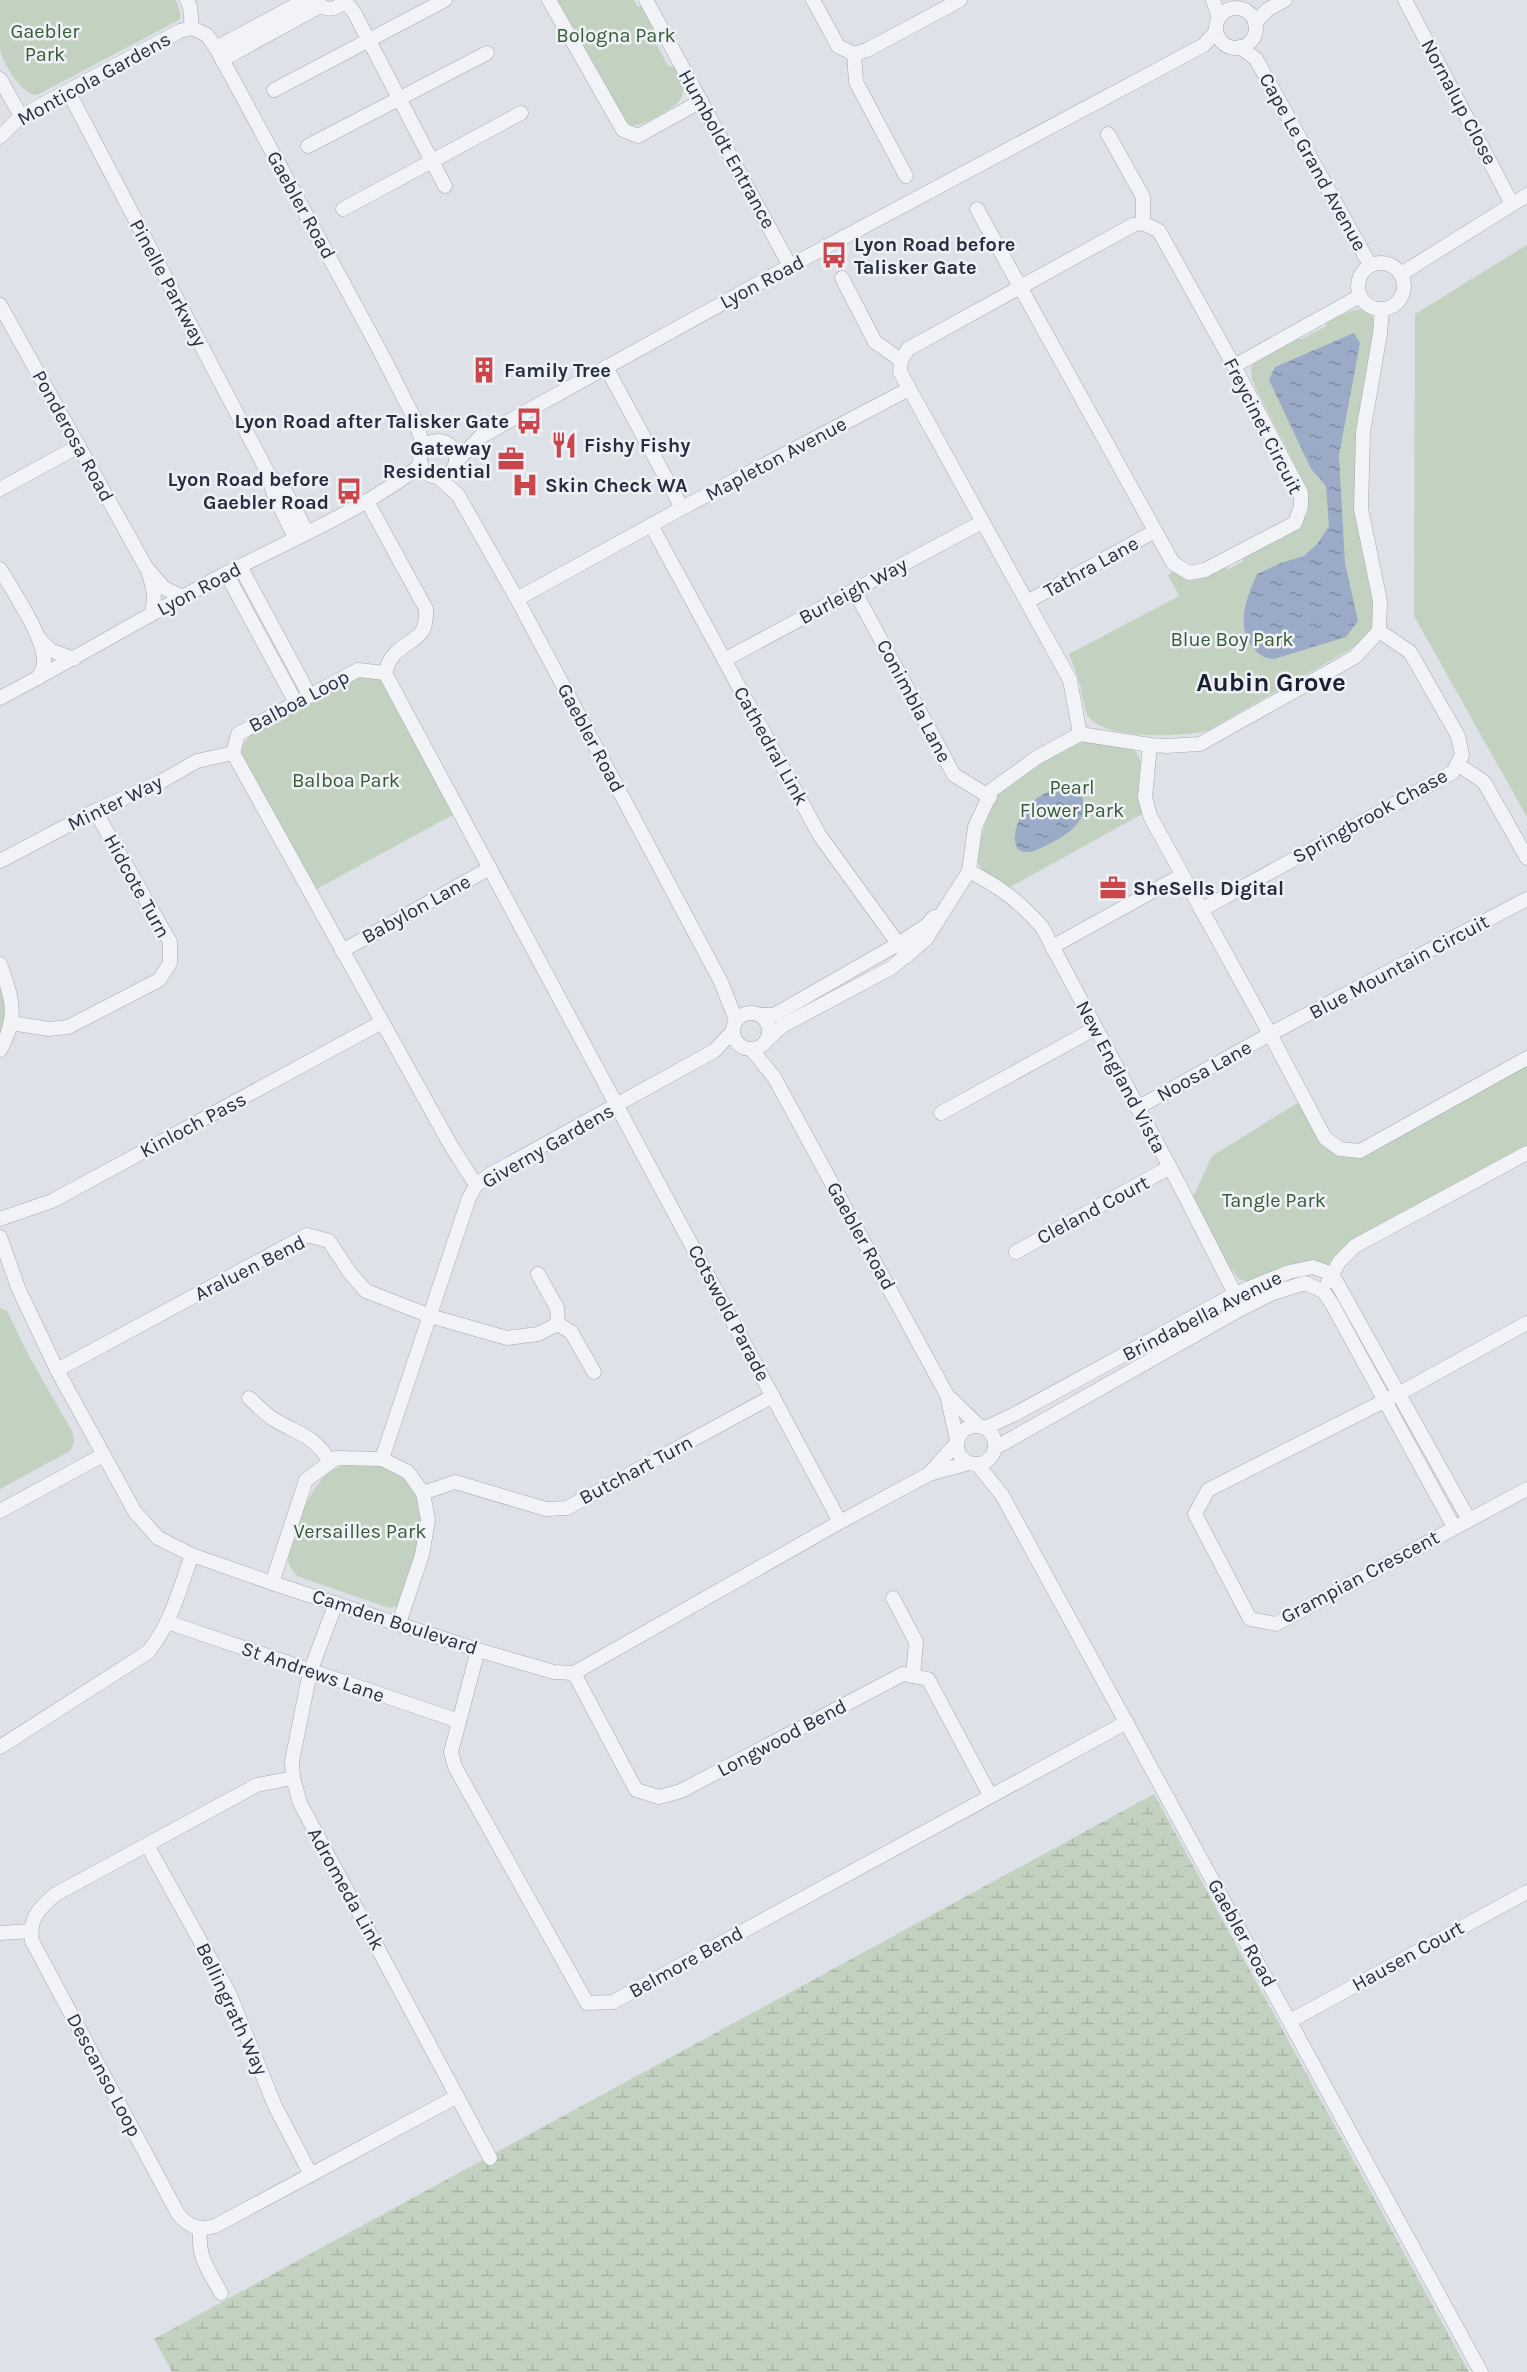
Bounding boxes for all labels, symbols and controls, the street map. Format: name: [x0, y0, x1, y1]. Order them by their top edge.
park label: Gaebler Park: [10, 20, 80, 66]
park label: Bologna Park: [556, 24, 676, 47]
street label: Monticola Gardens: [13, 27, 175, 131]
street label: Nornalup Close: [1416, 35, 1502, 169]
street label: Humboldt Entrance: [674, 65, 780, 233]
street label: Cape Le Grand Avenue: [1254, 69, 1372, 255]
street label: Gaebler Road: [262, 147, 340, 263]
street label: Pinelle Parkway: [125, 215, 211, 351]
place label: Lyon Road before Talisker Gate: [854, 233, 1015, 279]
bus stop icon: Lyon Road before Talisker Gate: [819, 240, 849, 270]
street label: Lyon Road: [716, 250, 808, 314]
street label: Freycinet Circuit: [1219, 354, 1307, 498]
building icon: Family Tree: [469, 355, 499, 385]
place label: Family Tree: [504, 359, 611, 382]
street label: Ponderosa Road: [27, 366, 119, 506]
bus stop icon: Lyon Road after Talisker Gate: [514, 406, 544, 436]
place label: Lyon Road after Talisker Gate: [234, 410, 509, 433]
street label: Mapleton Avenue: [701, 412, 851, 506]
restaurant icon: Fishy Fishy: [549, 430, 579, 460]
place label: Fishy Fishy: [584, 434, 690, 457]
place label: Gateway Residential: [383, 437, 491, 483]
office icon: Gateway Residential: [496, 444, 526, 474]
place label: Lyon Road before Gaebler Road: [168, 468, 329, 514]
hospital icon: Skin Check WA: [510, 470, 540, 500]
place label: Skin Check WA: [545, 474, 688, 497]
bus stop icon: Lyon Road before Gaebler Road: [334, 476, 364, 506]
street label: Tathra Lane: [1040, 532, 1142, 602]
street label: Burleigh Way: [795, 553, 911, 629]
street label: Lyon Road: [153, 557, 245, 621]
park label: Blue Boy Park: [1170, 628, 1294, 651]
street label: Conimbla Lane: [872, 636, 956, 766]
street label: Balboa Loop: [245, 665, 353, 737]
district label: Aubin Grove: [1196, 667, 1346, 698]
street label: Gaebler Road: [553, 680, 629, 796]
street label: Cathedral Link: [729, 683, 813, 809]
street label: Springbrook Chase: [1289, 764, 1451, 868]
park label: Balboa Park: [292, 769, 400, 792]
street label: Minter Way: [64, 770, 166, 836]
park label: Pearl Flower Park: [1020, 776, 1124, 822]
street label: Hidcote Turn: [99, 830, 175, 942]
street label: Babylon Lane: [358, 870, 474, 948]
office icon: SheSells Digital: [1098, 873, 1128, 903]
place label: SheSells Digital: [1133, 877, 1284, 900]
street label: Blue Mountain Circuit: [1305, 910, 1493, 1024]
street label: New England Vista: [1071, 997, 1171, 1157]
street label: Noosa Lane: [1153, 1036, 1255, 1106]
street label: Kinloch Pass: [136, 1087, 250, 1163]
street label: Giverny Gardens: [478, 1099, 618, 1193]
street label: Cleland Court: [1033, 1171, 1153, 1249]
street label: Gaebler Road: [822, 1178, 900, 1294]
park label: Tangle Park: [1222, 1189, 1326, 1212]
street label: Araluen Bend: [191, 1230, 309, 1306]
street label: Cotswold Parade: [683, 1241, 775, 1385]
street label: Brindabella Avenue: [1119, 1266, 1285, 1366]
street label: Butchart Turn: [575, 1431, 697, 1509]
park label: Versailles Park: [294, 1520, 426, 1543]
street label: Grampian Crescent: [1277, 1525, 1443, 1628]
street label: Camden Boulevard: [309, 1584, 481, 1660]
street label: St Andrews Lane: [238, 1637, 388, 1707]
street label: Longwood Bend: [713, 1694, 851, 1782]
street label: Adromeda Link: [303, 1824, 389, 1954]
street label: Gaebler Road: [1203, 1875, 1281, 1991]
street label: Hausen Court: [1348, 1916, 1468, 1996]
street label: Belmore Bend: [625, 1921, 747, 2003]
street label: Bellingrath Way: [191, 1939, 273, 2079]
street label: Descanso Loop: [62, 2009, 146, 2141]

